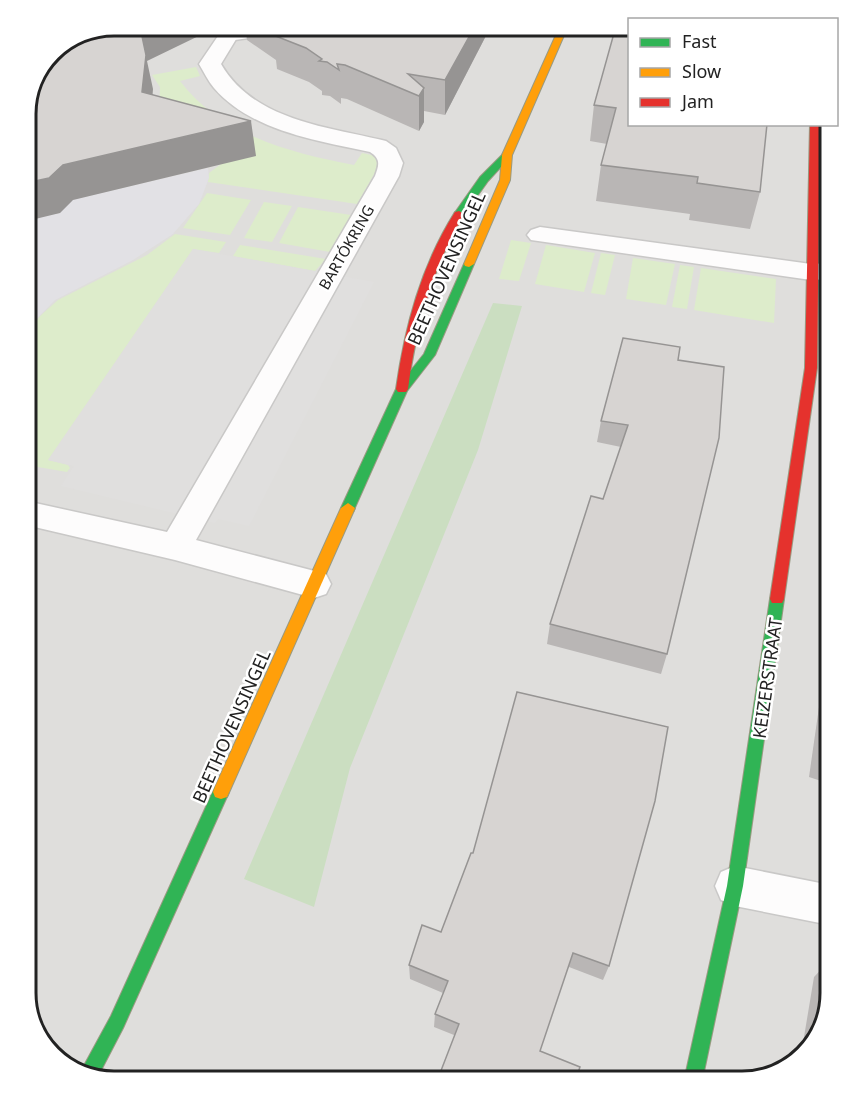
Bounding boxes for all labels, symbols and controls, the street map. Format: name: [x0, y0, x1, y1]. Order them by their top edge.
legend: [628, 18, 838, 126]
text: Fast: [682, 29, 717, 53]
text: Slow: [682, 59, 721, 83]
text: Jam: [680, 89, 714, 113]
street label: BEETHOVENSINGEL: [401, 187, 491, 349]
street label: BARTÓKRING: [314, 201, 378, 293]
street label: KEIZERSTRAAT: [747, 616, 787, 740]
street label: BEETHOVENSINGEL: [186, 645, 276, 807]

